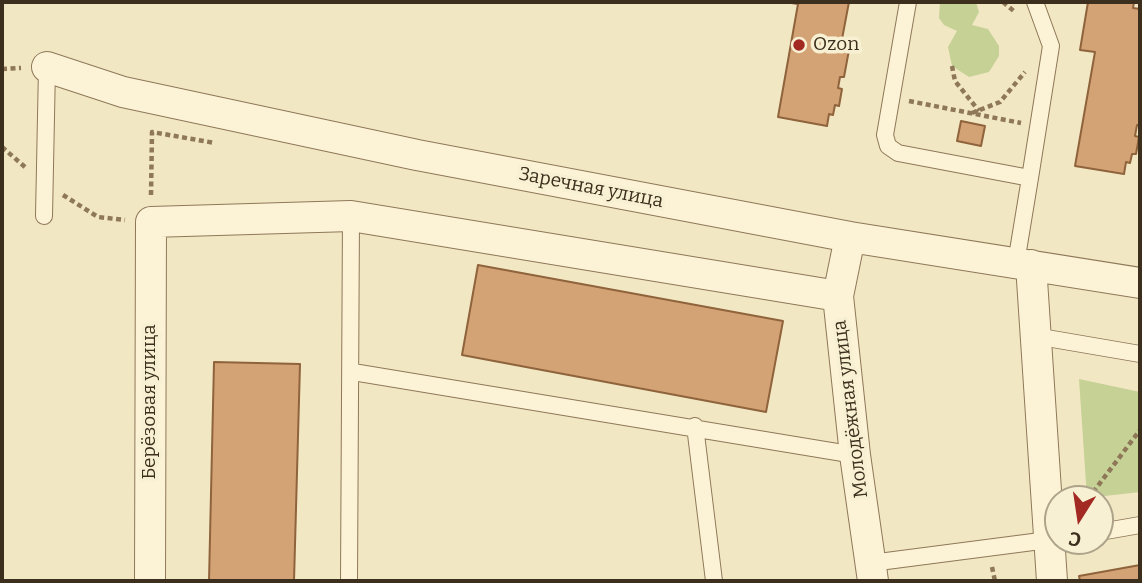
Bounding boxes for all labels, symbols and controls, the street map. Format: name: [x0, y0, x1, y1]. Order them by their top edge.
place label: Ozon: [813, 34, 859, 56]
marker: Ozon: [791, 37, 807, 53]
street label: Заречная улица: [517, 163, 665, 213]
street label: Молодёжная улица: [829, 319, 873, 499]
street label: Берёзовая улица: [139, 324, 161, 480]
north arrow: [1044, 485, 1114, 555]
text: С: [1067, 527, 1083, 552]

